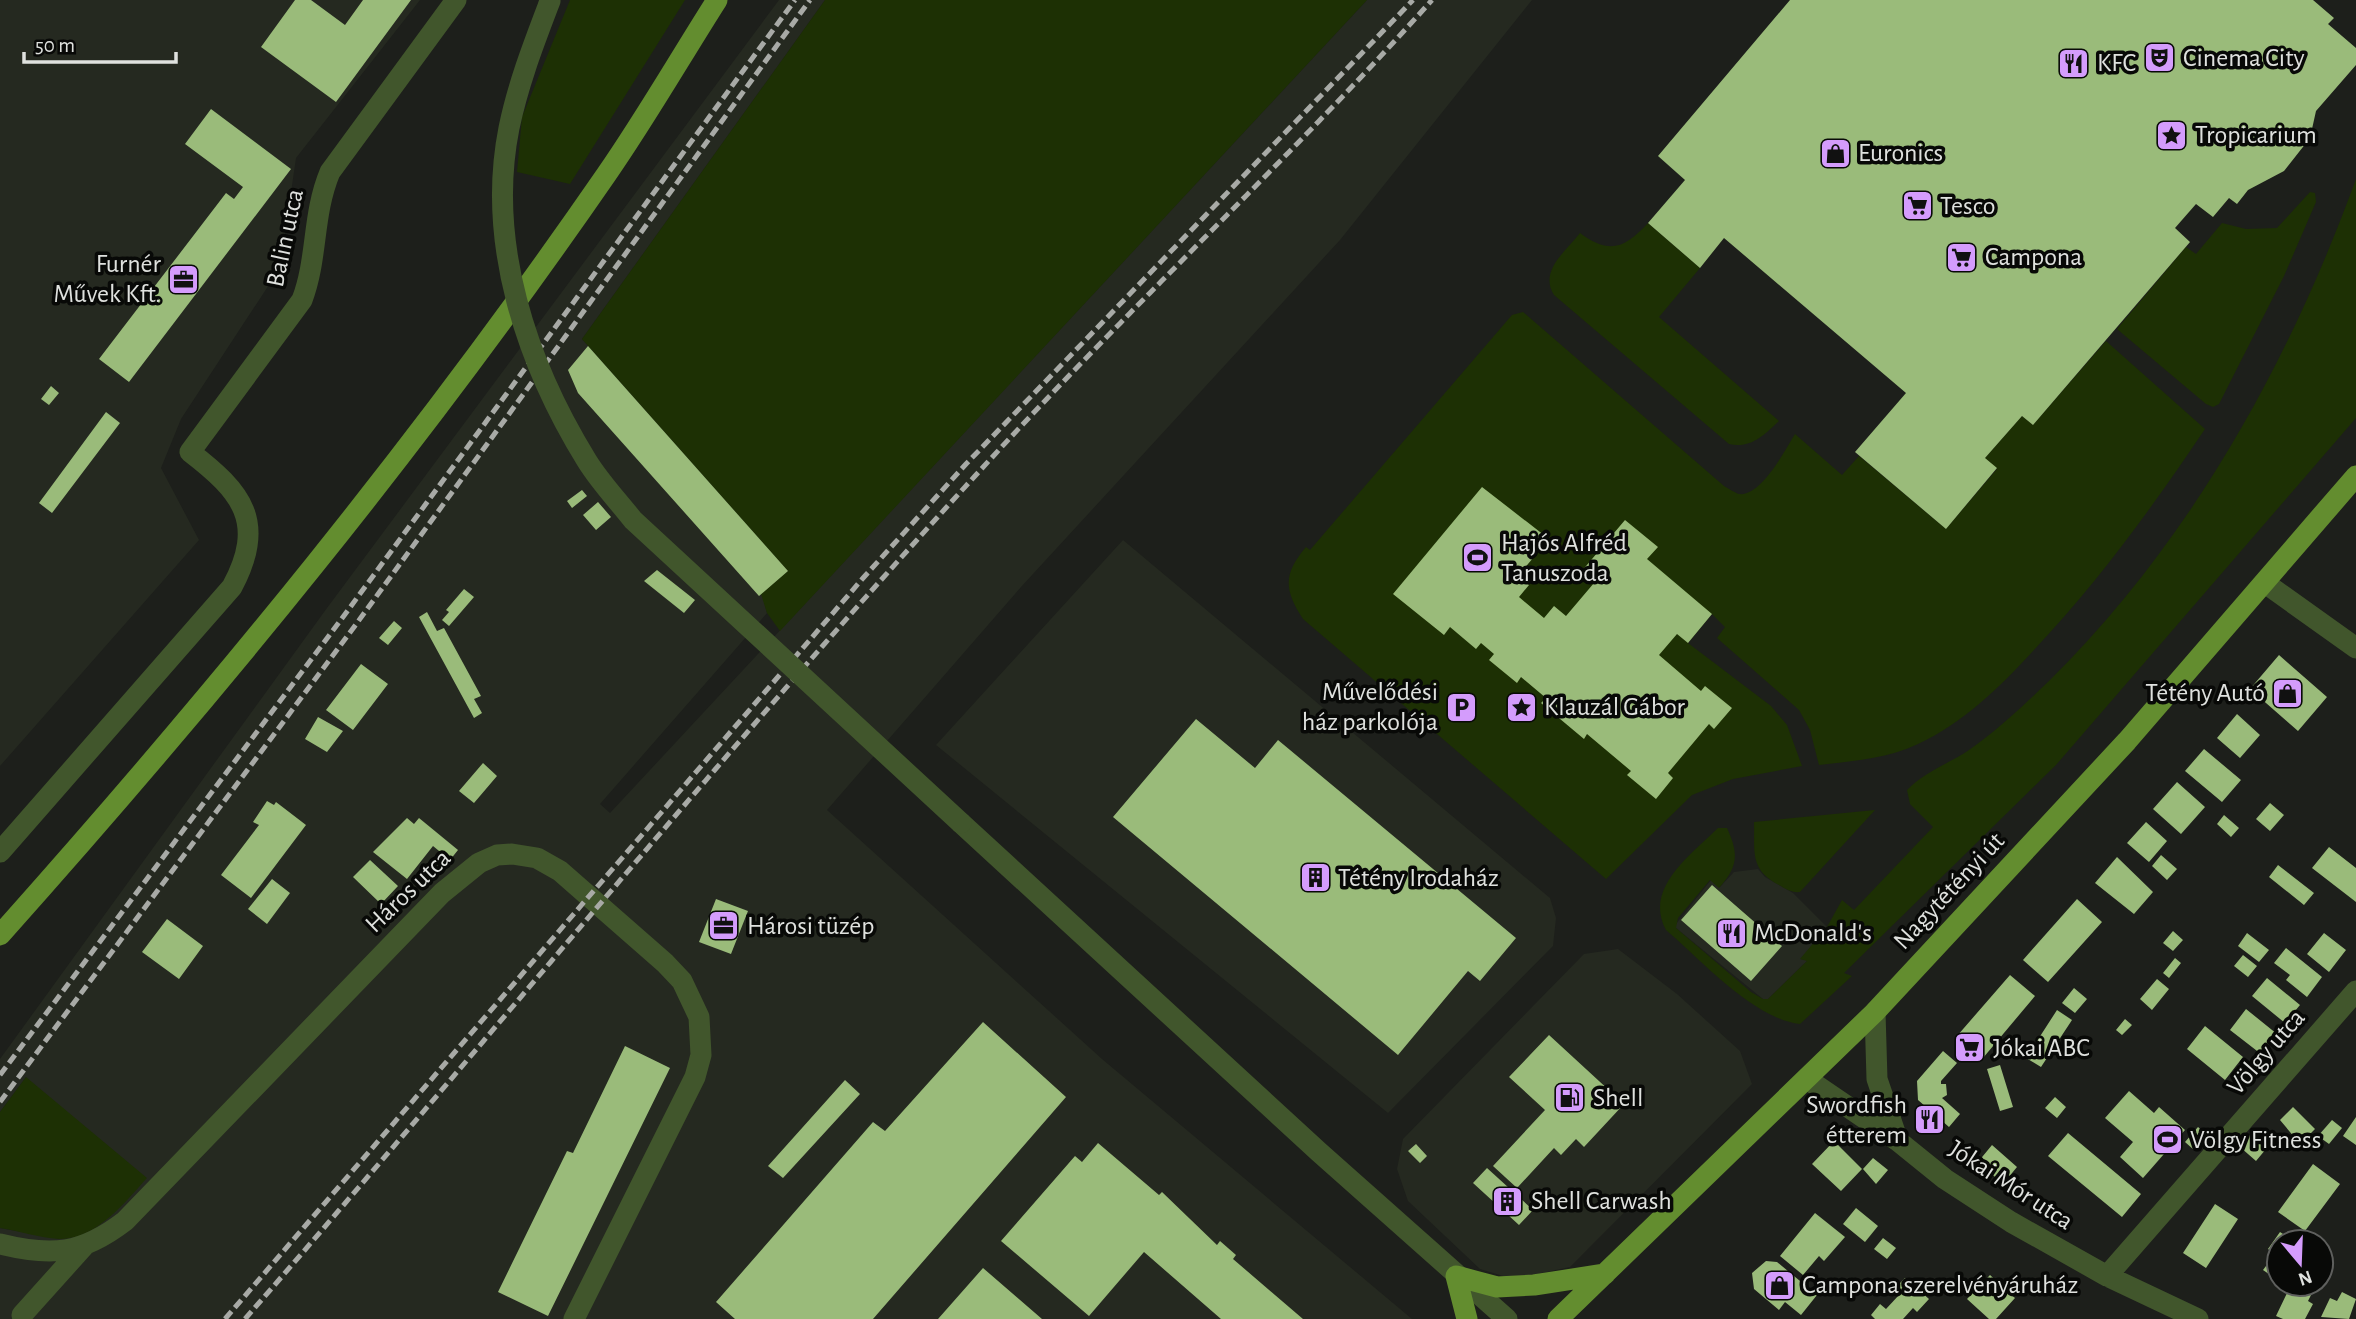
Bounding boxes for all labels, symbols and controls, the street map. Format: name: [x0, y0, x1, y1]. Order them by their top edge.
scale bar: [24, 21, 177, 65]
text: 50 m: [35, 35, 75, 56]
theatre icon: Cinema City: [2143, 41, 2177, 75]
place label: Cinema City: [2183, 45, 2305, 71]
restaurant icon: KFC: [2057, 46, 2091, 80]
place label: KFC: [2097, 50, 2136, 76]
place icon: Tropicarium: [2155, 118, 2189, 152]
place label: Tropicarium: [2195, 122, 2317, 148]
shop icon: Euronics: [1818, 136, 1852, 170]
place label: Euronics: [1858, 140, 1943, 166]
street label: Balin utca: [262, 187, 308, 289]
supermarket icon: Tesco: [1900, 189, 1934, 223]
place label: Tesco: [1940, 193, 1995, 219]
supermarket icon: Campona: [1945, 240, 1979, 274]
place label: Campona: [1985, 244, 2082, 270]
place label: Furnér Művek Kft.: [54, 251, 162, 307]
office icon: Furnér Művek Kft.: [167, 262, 201, 296]
place label: Hajós Alfréd Tanuszoda: [1501, 530, 1627, 586]
sports icon: Hajós Alfréd Tanuszoda: [1461, 541, 1495, 575]
shop icon: Tétény Autó: [2271, 676, 2305, 710]
place label: Művelődési ház parkolója: [1302, 679, 1438, 735]
place label: Tétény Autó: [2145, 680, 2265, 706]
parking icon: Művelődési ház parkolója: [1444, 690, 1478, 724]
place icon: Klauzál Gábor: [1504, 690, 1538, 724]
place label: Klauzál Gábor: [1544, 694, 1686, 720]
street label: Nagytétényi út: [1889, 828, 2009, 954]
street label: Háros utca: [360, 844, 456, 938]
building icon: Tétény Irodaház: [1298, 861, 1332, 895]
place label: Tétény Irodaház: [1338, 865, 1499, 891]
office icon: Hárosi tüzép: [707, 909, 741, 943]
place label: Hárosi tüzép: [747, 913, 874, 939]
restaurant icon: McDonald's: [1714, 916, 1748, 950]
place label: McDonald's: [1754, 920, 1872, 946]
street label: Völgy utca: [2222, 1004, 2310, 1100]
supermarket icon: Jókai ABC: [1953, 1031, 1987, 1065]
place label: Jókai ABC: [1993, 1035, 2090, 1061]
fuel station icon: Shell: [1553, 1081, 1587, 1115]
place label: Shell: [1593, 1085, 1643, 1111]
place label: Swordfish étterem: [1806, 1092, 1907, 1148]
restaurant icon: Swordfish étterem: [1913, 1103, 1947, 1137]
sports icon: Völgy Fitness: [2150, 1123, 2184, 1157]
place label: Völgy Fitness: [2190, 1127, 2321, 1153]
street label: Jókai Mór utca: [1944, 1135, 2078, 1235]
building icon: Shell Carwash: [1491, 1184, 1525, 1218]
place label: Shell Carwash: [1531, 1188, 1672, 1214]
north arrow: [2265, 1228, 2335, 1298]
text: N: [2296, 1267, 2314, 1289]
shop icon: Campona szerelvényáruház: [1762, 1268, 1796, 1302]
place label: Campona szerelvényáruház: [1802, 1272, 2078, 1298]

